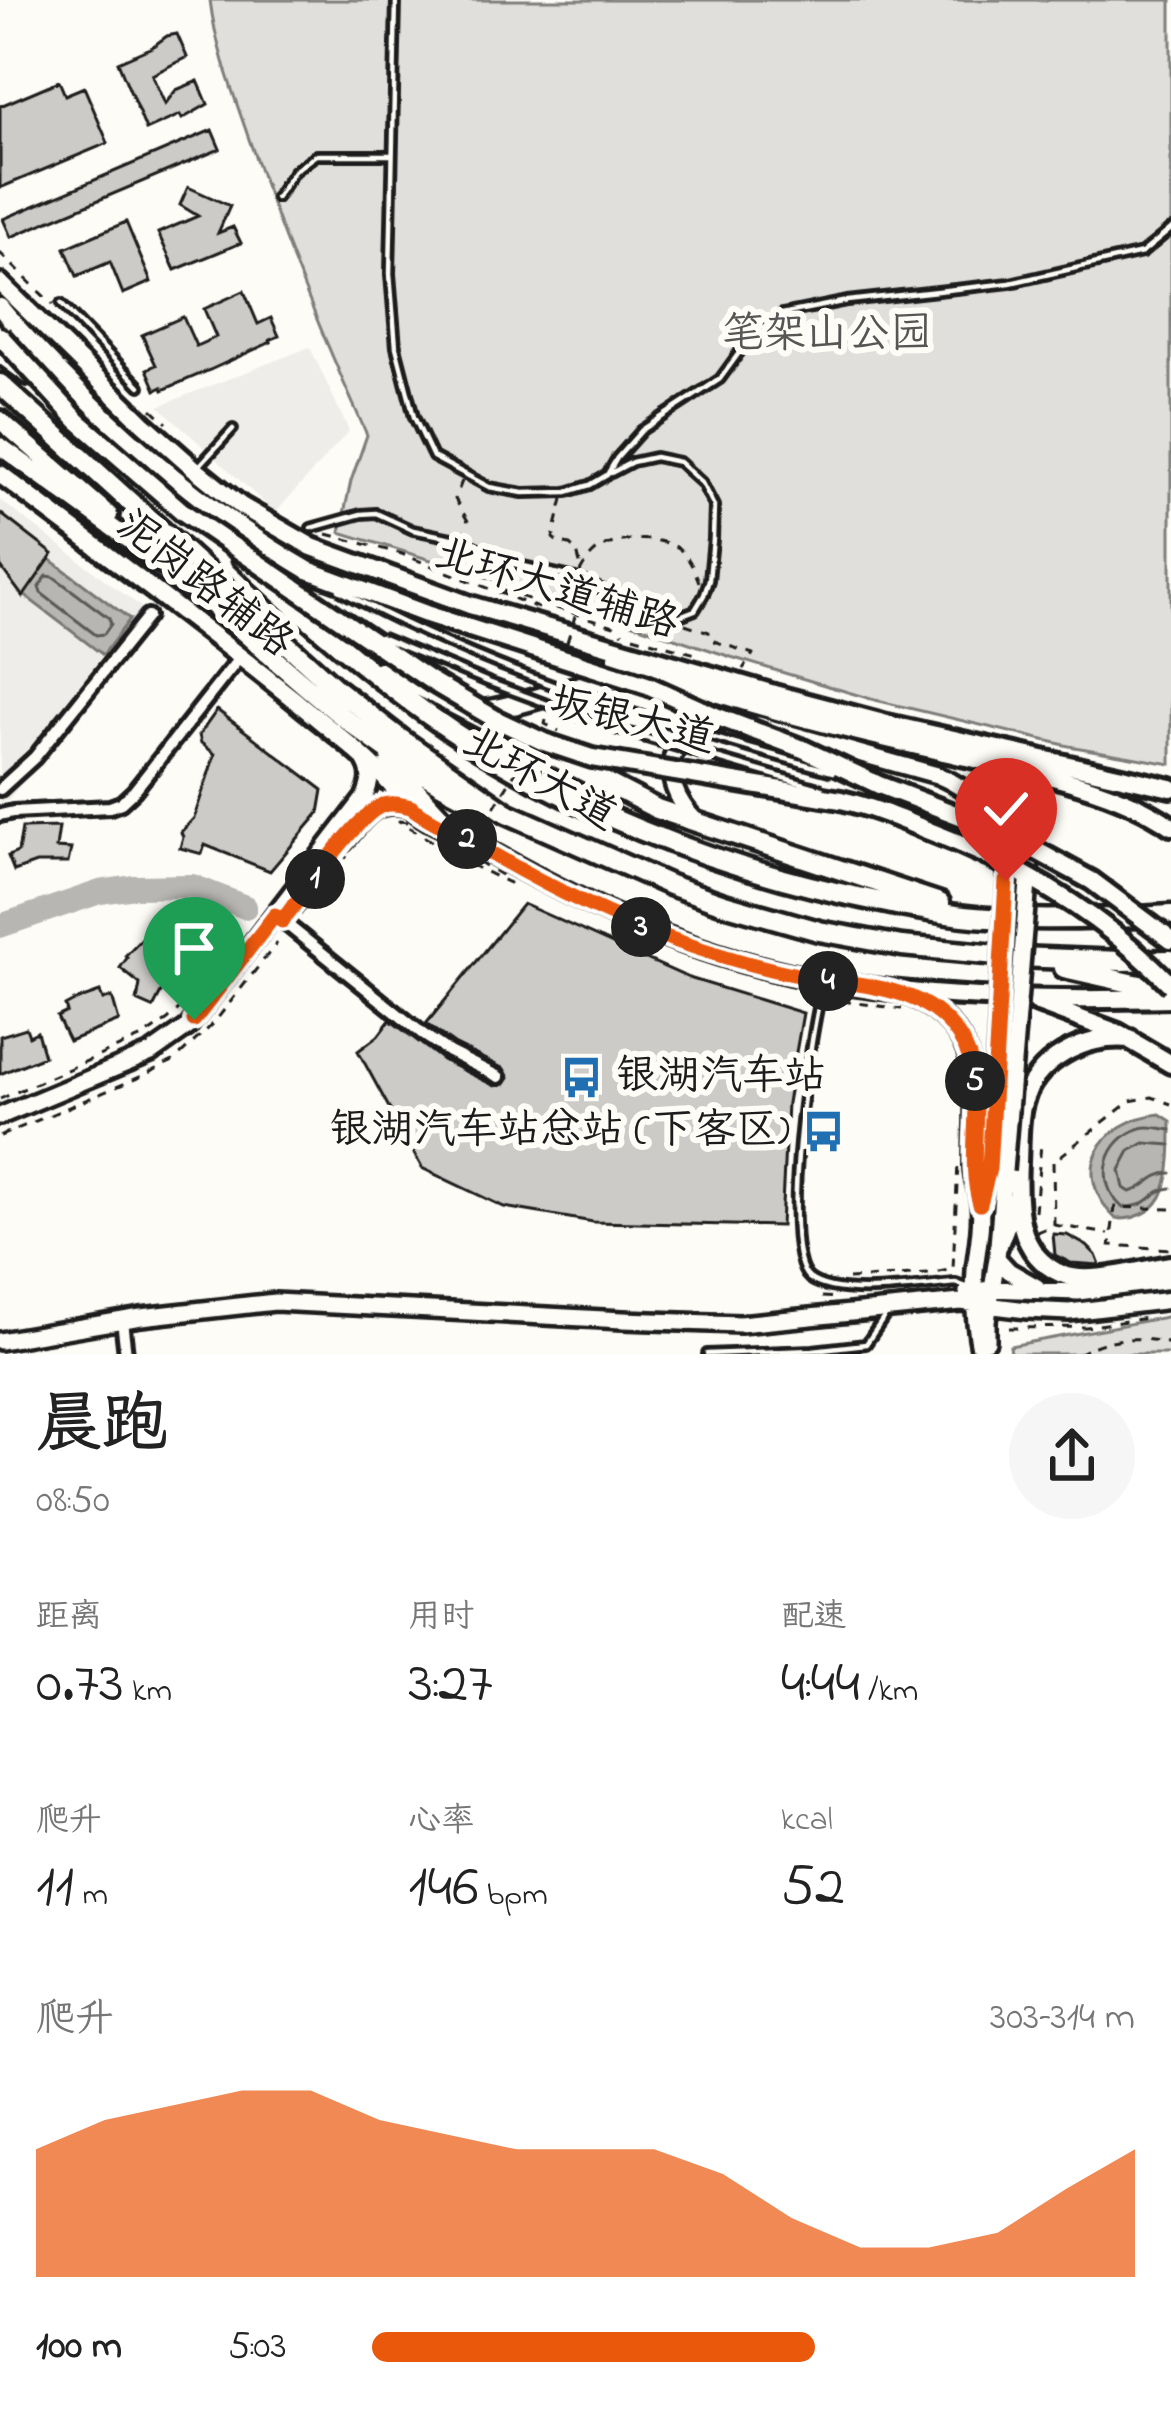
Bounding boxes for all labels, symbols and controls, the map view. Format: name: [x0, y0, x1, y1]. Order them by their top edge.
park label: 笔架山公园: [722, 305, 932, 366]
street label: 泥岗路辅路: [102, 496, 306, 674]
street label: 北环大道辅路: [427, 524, 685, 656]
street label: 坂银大道: [543, 673, 721, 771]
street label: 北环大道: [451, 713, 627, 847]
pin: [955, 758, 1057, 881]
icon: check: [973, 776, 1039, 842]
pin: 2: [437, 809, 497, 869]
text: 2: [459, 815, 475, 863]
pin: 1: [285, 849, 345, 909]
text: 1: [310, 855, 320, 903]
pin: [143, 897, 245, 1020]
pin: 3: [611, 897, 671, 957]
text: 3: [634, 903, 648, 951]
icon: arrive: [161, 915, 227, 981]
pin: 4: [798, 951, 858, 1011]
text: 4: [821, 957, 835, 1005]
place label: 银湖汽车站: [616, 1047, 826, 1108]
pin: 5: [945, 1051, 1005, 1111]
bus stop icon: 银湖汽车站: [559, 1054, 605, 1100]
text: 5: [966, 1057, 984, 1105]
place label: 银湖汽车站总站 (下客区): [330, 1101, 790, 1162]
bus stop icon: 银湖汽车站总站 (下客区): [801, 1108, 847, 1154]
text: 晨跑: [36, 1380, 168, 1476]
button: share: [1009, 1393, 1135, 1519]
text: 08:50: [36, 1473, 110, 1530]
text: 距离: [36, 1594, 102, 1642]
text: 用时: [408, 1594, 474, 1642]
text: 配速: [781, 1594, 847, 1642]
text: 0.73: [36, 1642, 124, 1729]
text: 3:27: [408, 1642, 493, 1729]
text: 4:44: [781, 1642, 860, 1729]
text: km: [124, 1668, 172, 1716]
text: /km: [860, 1668, 918, 1716]
text: kcal: [781, 1797, 833, 1845]
text: 爬升: [36, 1798, 102, 1846]
text: 心率: [408, 1798, 474, 1846]
text: 52: [781, 1845, 845, 1932]
text: 11: [36, 1846, 74, 1933]
text: 146: [408, 1846, 479, 1933]
text: m: [74, 1872, 108, 1920]
text: bpm: [479, 1872, 548, 1920]
text: 303–314 m: [990, 1990, 1135, 2047]
text: 爬升: [36, 1992, 114, 2049]
text: 100 m: [36, 2319, 122, 2376]
text: 5:03: [228, 2319, 287, 2376]

